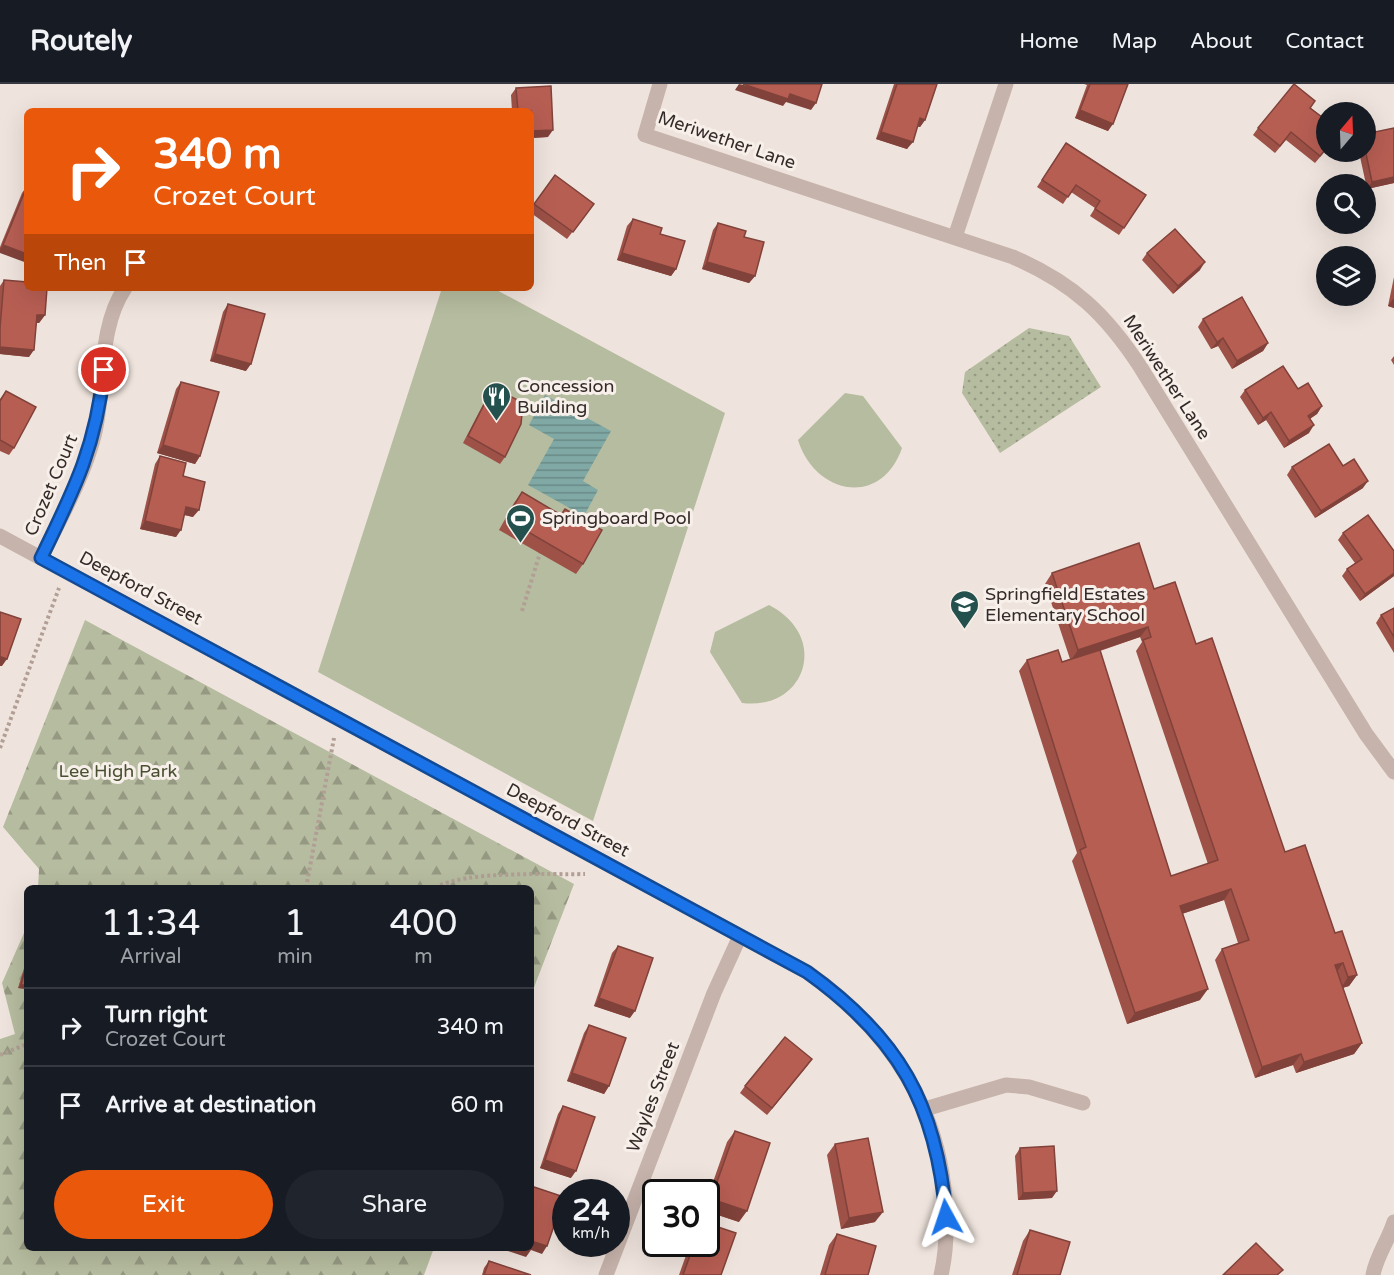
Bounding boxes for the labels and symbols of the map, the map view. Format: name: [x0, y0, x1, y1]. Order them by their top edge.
north arrow: [1316, 102, 1376, 162]
street label: Meriwether Lane: [655, 106, 799, 174]
street label: Meriwether Lane: [1118, 311, 1216, 443]
pin: [78, 344, 129, 395]
place label: Concession Building: [517, 375, 615, 418]
restaurant icon: Concession Building: [480, 380, 512, 422]
street label: Crozet Court: [20, 431, 82, 539]
sports icon: Springboard Pool: [505, 502, 537, 544]
place label: Springboard Pool: [542, 507, 691, 529]
street label: Deepford Street: [76, 546, 206, 630]
place label: Springfield Estates Elementary School: [985, 583, 1145, 626]
school or university icon: Springfield Estates Elementary School: [948, 588, 980, 630]
park label: Lee High Park: [59, 760, 178, 782]
street label: Deepford Street: [503, 778, 633, 862]
street label: Wayles Street: [622, 1039, 684, 1155]
speed limit sign: 30: [642, 1179, 720, 1257]
position arrow: [914, 1185, 978, 1249]

